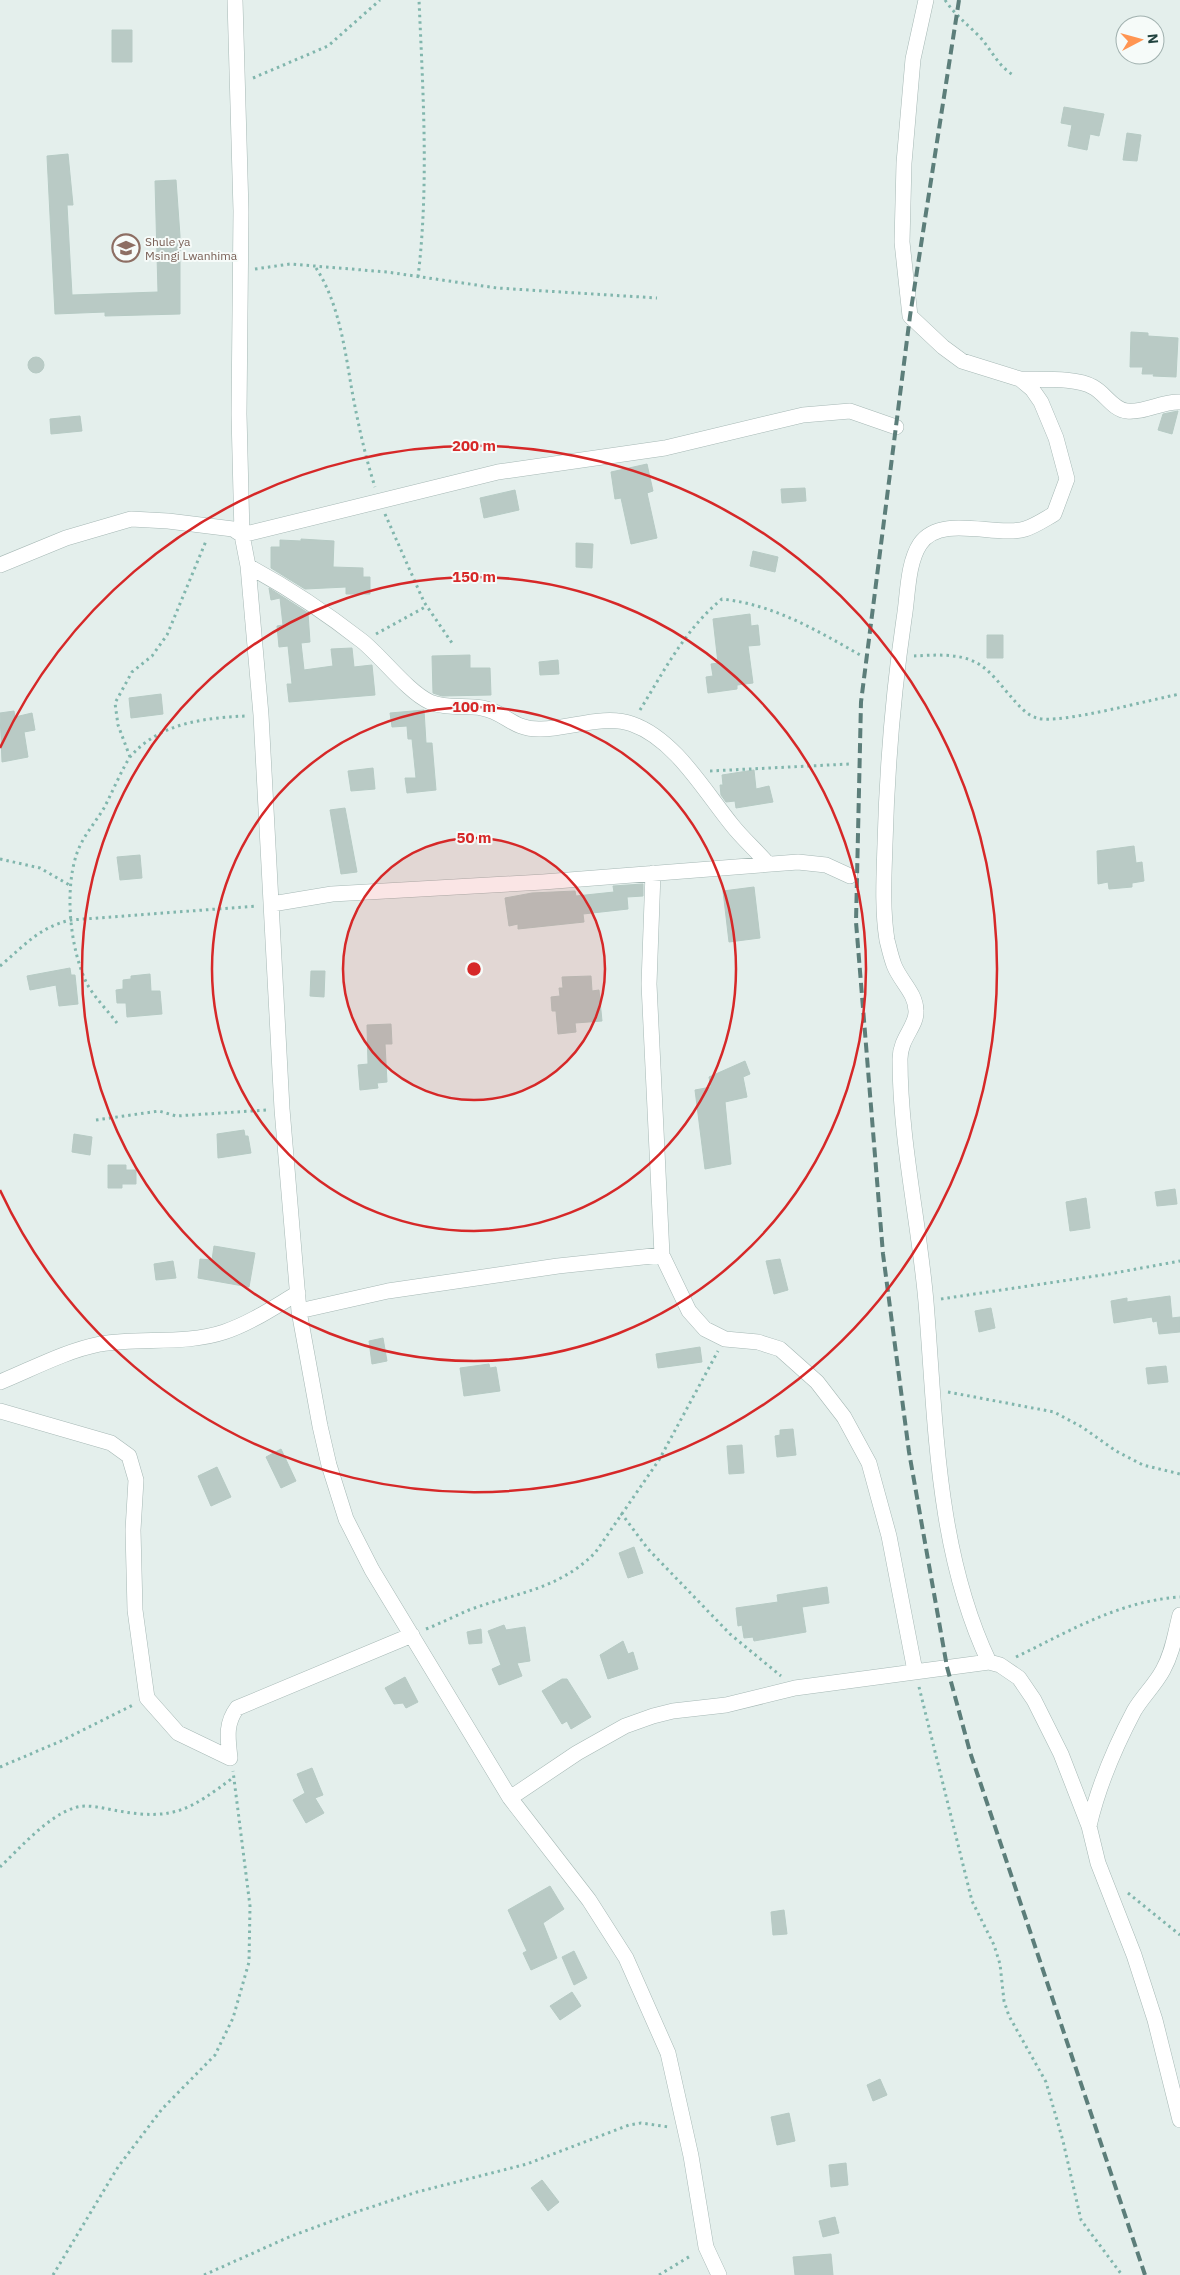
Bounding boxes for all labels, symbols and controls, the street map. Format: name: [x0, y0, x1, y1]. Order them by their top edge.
north arrow: [1115, 15, 1165, 65]
text: N: [1143, 33, 1162, 45]
school or university icon: Shule ya Msingi Lwanhima: [111, 233, 141, 263]
place label: Shule ya Msingi Lwanhima: [145, 234, 238, 263]
text: 200 m: [452, 436, 496, 455]
text: 150 m: [452, 567, 496, 586]
text: 100 m: [452, 697, 496, 716]
text: 50 m: [457, 828, 491, 847]
centre of rings: [465, 960, 483, 978]

